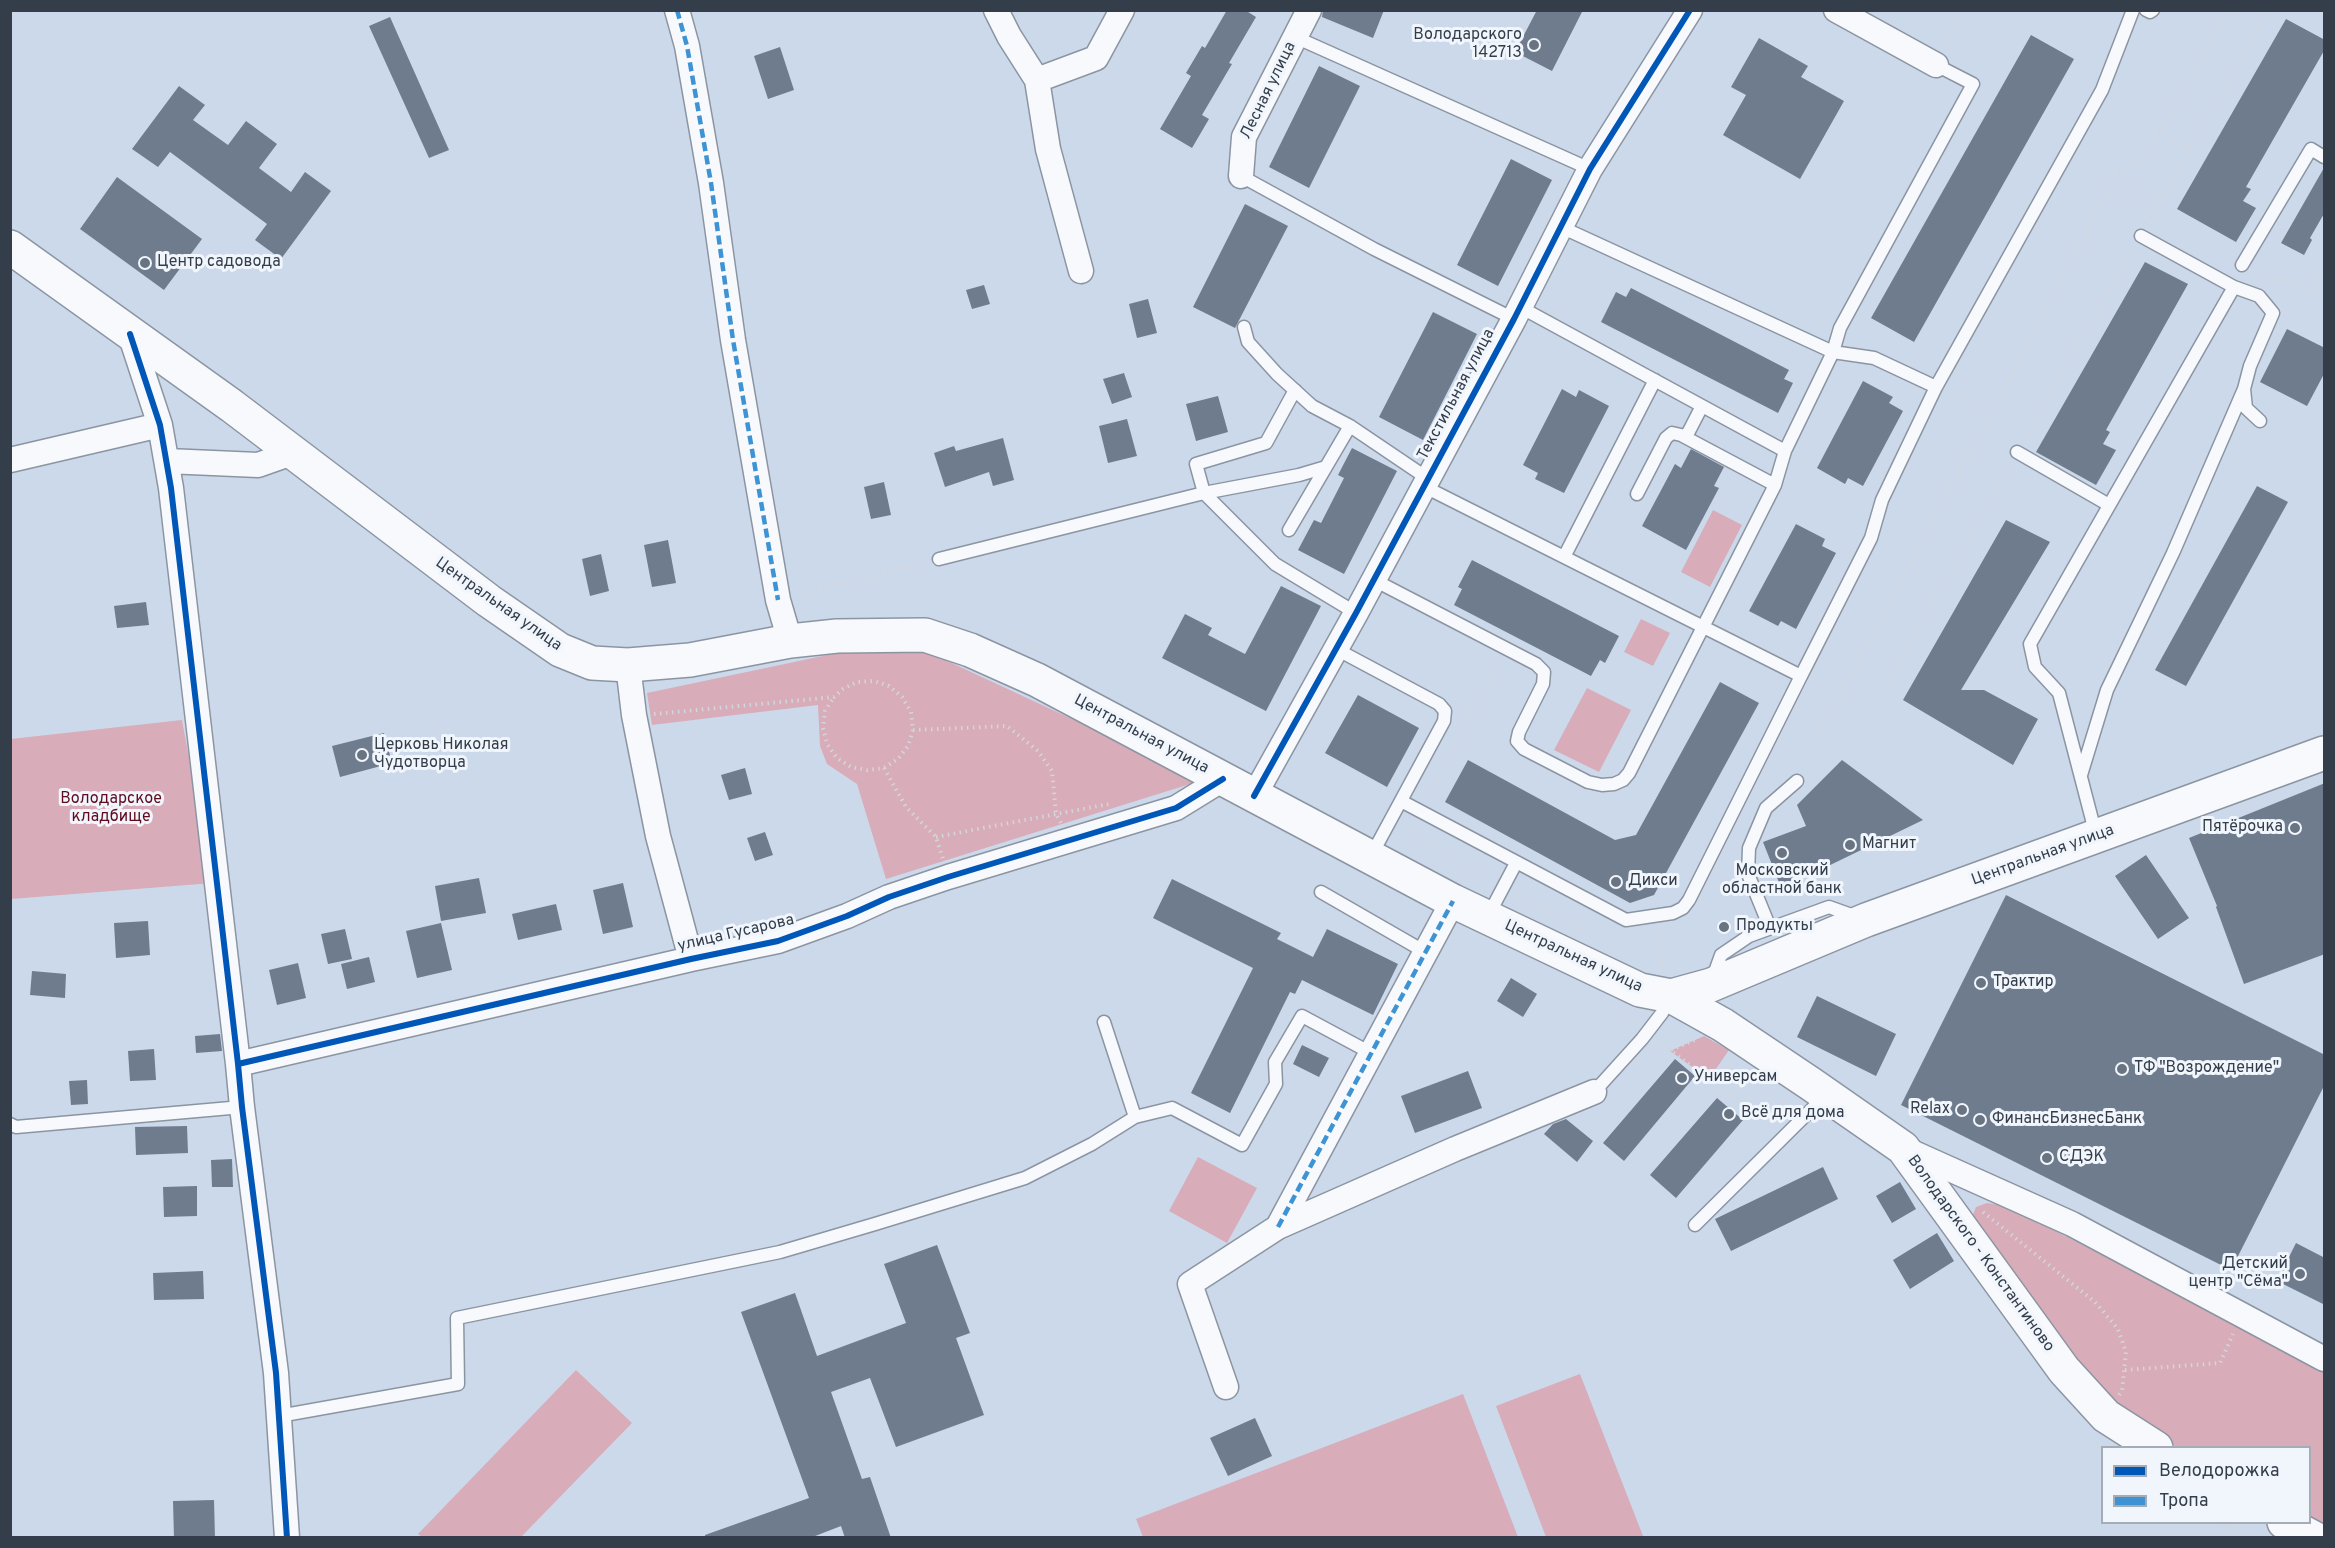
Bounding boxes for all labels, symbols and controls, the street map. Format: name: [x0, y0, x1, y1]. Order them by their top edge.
place label: Володарского 142713: [1413, 26, 1522, 64]
marker: Володарского 142713: [1527, 38, 1541, 52]
street label: Лесная улица: [1237, 39, 1301, 143]
place label: Центр садовода: [157, 253, 281, 273]
marker: Центр садовода: [138, 256, 152, 270]
street label: Текстильная улица: [1414, 326, 1500, 464]
street label: Центральная улица: [431, 554, 565, 656]
street label: Центральная улица: [1070, 691, 1212, 779]
place label: Церковь Николая Чудотворца: [374, 736, 508, 774]
marker: Церковь Николая Чудотворца: [355, 748, 369, 762]
park label: Володарское кладбище: [60, 790, 162, 828]
place label: Пятёрочка: [2202, 818, 2283, 838]
street label: Центральная улица: [1969, 821, 2117, 891]
marker: Пятёрочка: [2288, 821, 2302, 835]
place label: Магнит: [1862, 835, 1916, 855]
marker: Магнит: [1843, 838, 1857, 852]
marker: Московский областной банк: [1775, 846, 1789, 860]
place label: Московский областной банк: [1722, 862, 1842, 900]
place label: Дикси: [1628, 872, 1678, 892]
marker: Дикси: [1609, 875, 1623, 889]
street label: улица Гусарова: [676, 911, 796, 957]
street label: Центральная улица: [1501, 917, 1645, 997]
place label: Продукты: [1736, 917, 1813, 937]
marker: Продукты: [1717, 920, 1731, 934]
place label: Трактир: [1993, 973, 2054, 993]
marker: Трактир: [1974, 976, 1988, 990]
place label: ТФ "Возрождение": [2134, 1059, 2279, 1079]
marker: ТФ "Возрождение": [2115, 1062, 2129, 1076]
place label: Универсам: [1694, 1068, 1777, 1088]
marker: Универсам: [1675, 1071, 1689, 1085]
place label: Relax: [1910, 1100, 1950, 1120]
marker: Relax: [1955, 1103, 1969, 1117]
place label: Всё для дома: [1741, 1104, 1844, 1124]
marker: Всё для дома: [1722, 1107, 1736, 1121]
place label: ФинансБизнесБанк: [1992, 1110, 2142, 1130]
marker: ФинансБизнесБанк: [1973, 1113, 1987, 1127]
place label: СДЭК: [2059, 1148, 2104, 1168]
marker: СДЭК: [2040, 1151, 2054, 1165]
street label: Володарского - Константиново: [1902, 1152, 2058, 1356]
place label: Детский центр "Сёма": [2189, 1255, 2288, 1293]
marker: Детский центр "Сёма": [2293, 1267, 2307, 1281]
legend: [2101, 1446, 2311, 1524]
text: Велодорожка: [2159, 1460, 2279, 1483]
text: Тропа: [2159, 1490, 2208, 1513]

